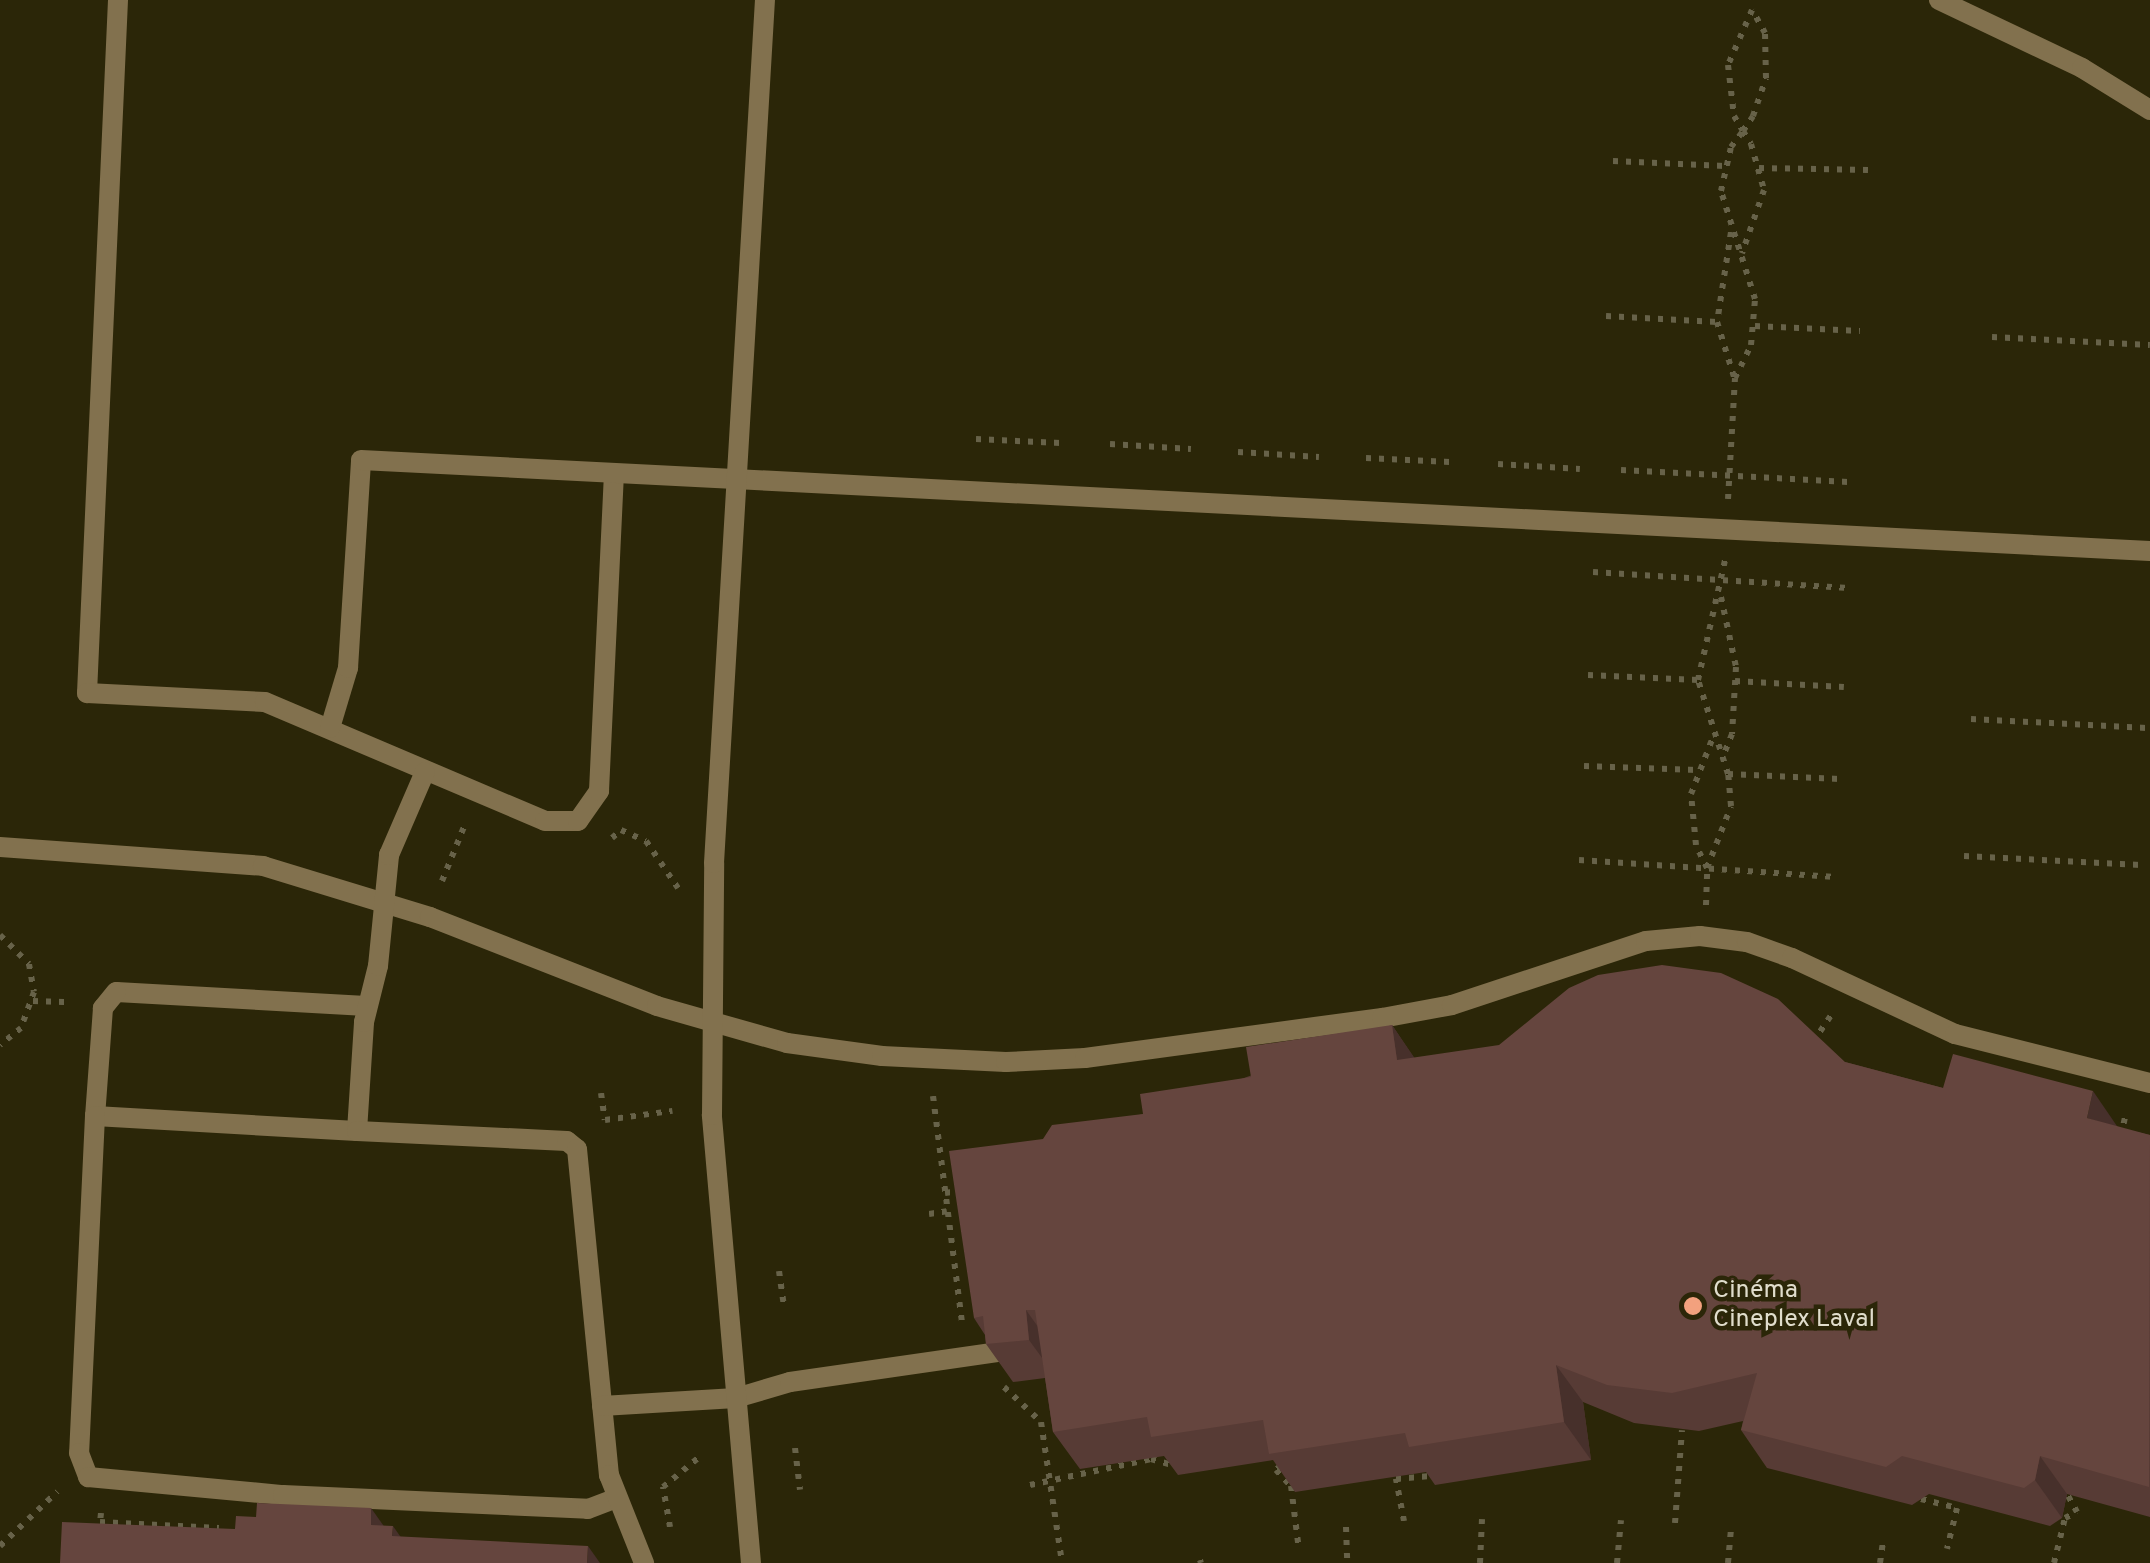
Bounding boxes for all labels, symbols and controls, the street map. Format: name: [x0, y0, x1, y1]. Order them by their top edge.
place label: Cinéma Cineplex Laval: [1713, 1277, 1875, 1336]
marker: Cinéma Cineplex Laval: [1682, 1295, 1704, 1317]

